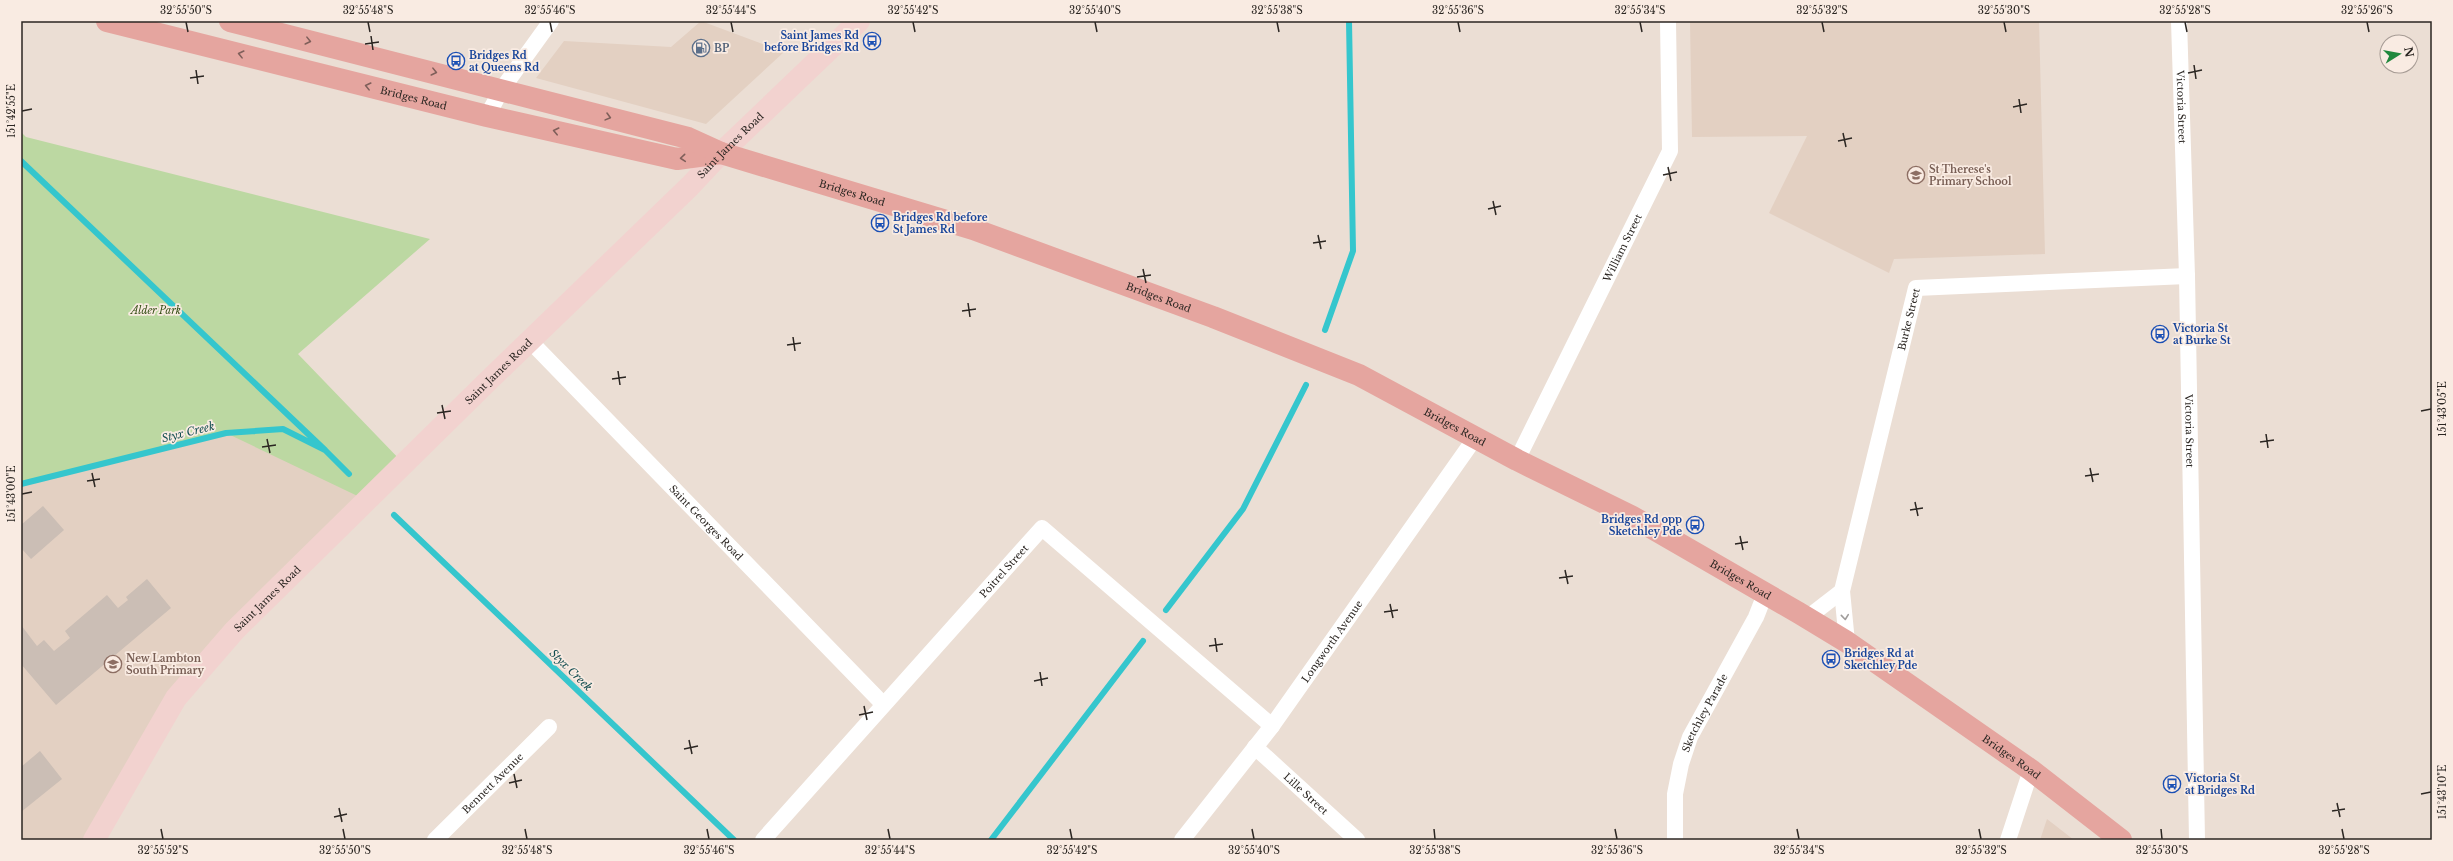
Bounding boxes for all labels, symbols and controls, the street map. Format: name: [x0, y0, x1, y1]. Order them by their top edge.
text: 32°55'50"S: [160, 4, 212, 17]
text: 32°55'48"S: [343, 4, 393, 17]
text: 32°55'46"S: [524, 4, 576, 17]
text: 32°55'44"S: [706, 4, 756, 17]
text: 32°55'42"S: [888, 4, 938, 17]
text: 32°55'40"S: [1069, 4, 1121, 17]
text: 32°55'38"S: [1251, 4, 1303, 17]
text: 32°55'36"S: [1432, 4, 1484, 17]
text: 32°55'34"S: [1614, 4, 1666, 17]
text: 32°55'32"S: [1796, 4, 1848, 17]
text: 32°55'30"S: [1978, 4, 2030, 17]
text: 32°55'28"S: [2159, 4, 2211, 17]
text: 32°55'26"S: [2341, 4, 2393, 17]
place label: Saint James Rd before Bridges Rd: [763, 29, 859, 54]
bus stop icon: Saint James Rd before Bridges Rd: [862, 31, 882, 51]
north arrow: [2379, 34, 2419, 74]
one-way arrow: [305, 36, 311, 44]
fuel station icon: BP: [691, 38, 711, 58]
place label: BP: [714, 42, 729, 55]
text: N: [2401, 46, 2417, 59]
place label: Bridges Rd at Queens Rd: [469, 49, 539, 74]
one-way arrow: [238, 51, 245, 59]
bus stop icon: Bridges Rd at Queens Rd: [446, 51, 466, 71]
one-way arrow: [431, 67, 438, 76]
street label: Victoria Street: [2174, 69, 2189, 144]
one-way arrow: [364, 82, 371, 91]
text: 151°42'55"E: [5, 84, 18, 138]
street label: Bridges Road: [379, 84, 448, 113]
street label: Saint James Road: [694, 110, 767, 181]
one-way arrow: [605, 112, 611, 120]
one-way arrow: [552, 128, 559, 136]
one-way arrow: [679, 153, 686, 162]
place label: St Therese's Primary School: [1929, 163, 2012, 188]
school or university icon: St Therese's Primary School: [1906, 165, 1926, 185]
street label: Bridges Road: [817, 177, 887, 209]
place label: Bridges Rd before St James Rd: [893, 211, 988, 236]
street label: William Street: [1600, 211, 1645, 285]
bus stop icon: Bridges Rd before St James Rd: [870, 213, 890, 233]
street label: Bridges Road: [1124, 280, 1193, 316]
street label: Burke Street: [1895, 287, 1923, 352]
park label: Alder Park: [129, 304, 181, 317]
place label: Victoria St at Burke St: [2172, 322, 2231, 347]
bus stop icon: Victoria St at Burke St: [2150, 324, 2170, 344]
street label: Saint James Road: [462, 336, 535, 407]
text: 151°43'05"E: [2436, 381, 2449, 437]
street label: Victoria Street: [2182, 393, 2196, 468]
street label: Bridges Road: [1422, 405, 1488, 449]
water label: Styx Creek: [160, 419, 216, 445]
text: 151°43'00"E: [5, 465, 18, 523]
street label: Saint Georges Road: [666, 482, 746, 563]
place label: Bridges Rd opp Sketchley Pde: [1601, 513, 1682, 538]
bus stop icon: Bridges Rd opp Sketchley Pde: [1685, 515, 1705, 535]
street label: Poitrel Street: [977, 542, 1031, 601]
street label: Bridges Road: [1708, 557, 1774, 603]
street label: Saint James Road: [231, 563, 304, 635]
street label: Longworth Avenue: [1299, 598, 1366, 685]
one-way arrow: [1840, 614, 1849, 620]
water label: Styx Creek: [547, 646, 596, 694]
place label: Bridges Rd at Sketchley Pde: [1844, 647, 1917, 672]
bus stop icon: Bridges Rd at Sketchley Pde: [1821, 649, 1841, 669]
place label: New Lambton South Primary: [126, 652, 204, 677]
school or university icon: New Lambton South Primary: [103, 654, 123, 674]
street label: Sketchley Parade: [1679, 671, 1731, 754]
street label: Bridges Road: [1980, 732, 2043, 782]
street label: Bennett Avenue: [460, 750, 526, 816]
text: 151°43'10"E: [2436, 765, 2449, 819]
street label: Lille Street: [1281, 770, 1331, 818]
place label: Victoria St at Bridges Rd: [2184, 772, 2255, 797]
bus stop icon: Victoria St at Bridges Rd: [2162, 774, 2182, 794]
text: 32°55'52"S: [138, 844, 188, 857]
text: 32°55'50"S: [319, 844, 371, 857]
text: 32°55'48"S: [502, 844, 552, 857]
text: 32°55'46"S: [683, 844, 735, 857]
text: 32°55'44"S: [865, 844, 915, 857]
text: 32°55'42"S: [1047, 844, 1097, 857]
text: 32°55'40"S: [1228, 844, 1280, 857]
text: 32°55'38"S: [1409, 844, 1461, 857]
text: 32°55'36"S: [1591, 844, 1643, 857]
text: 32°55'34"S: [1773, 844, 1825, 857]
text: 32°55'32"S: [1955, 844, 2007, 857]
text: 32°55'30"S: [2136, 844, 2188, 857]
text: 32°55'28"S: [2318, 844, 2370, 857]

